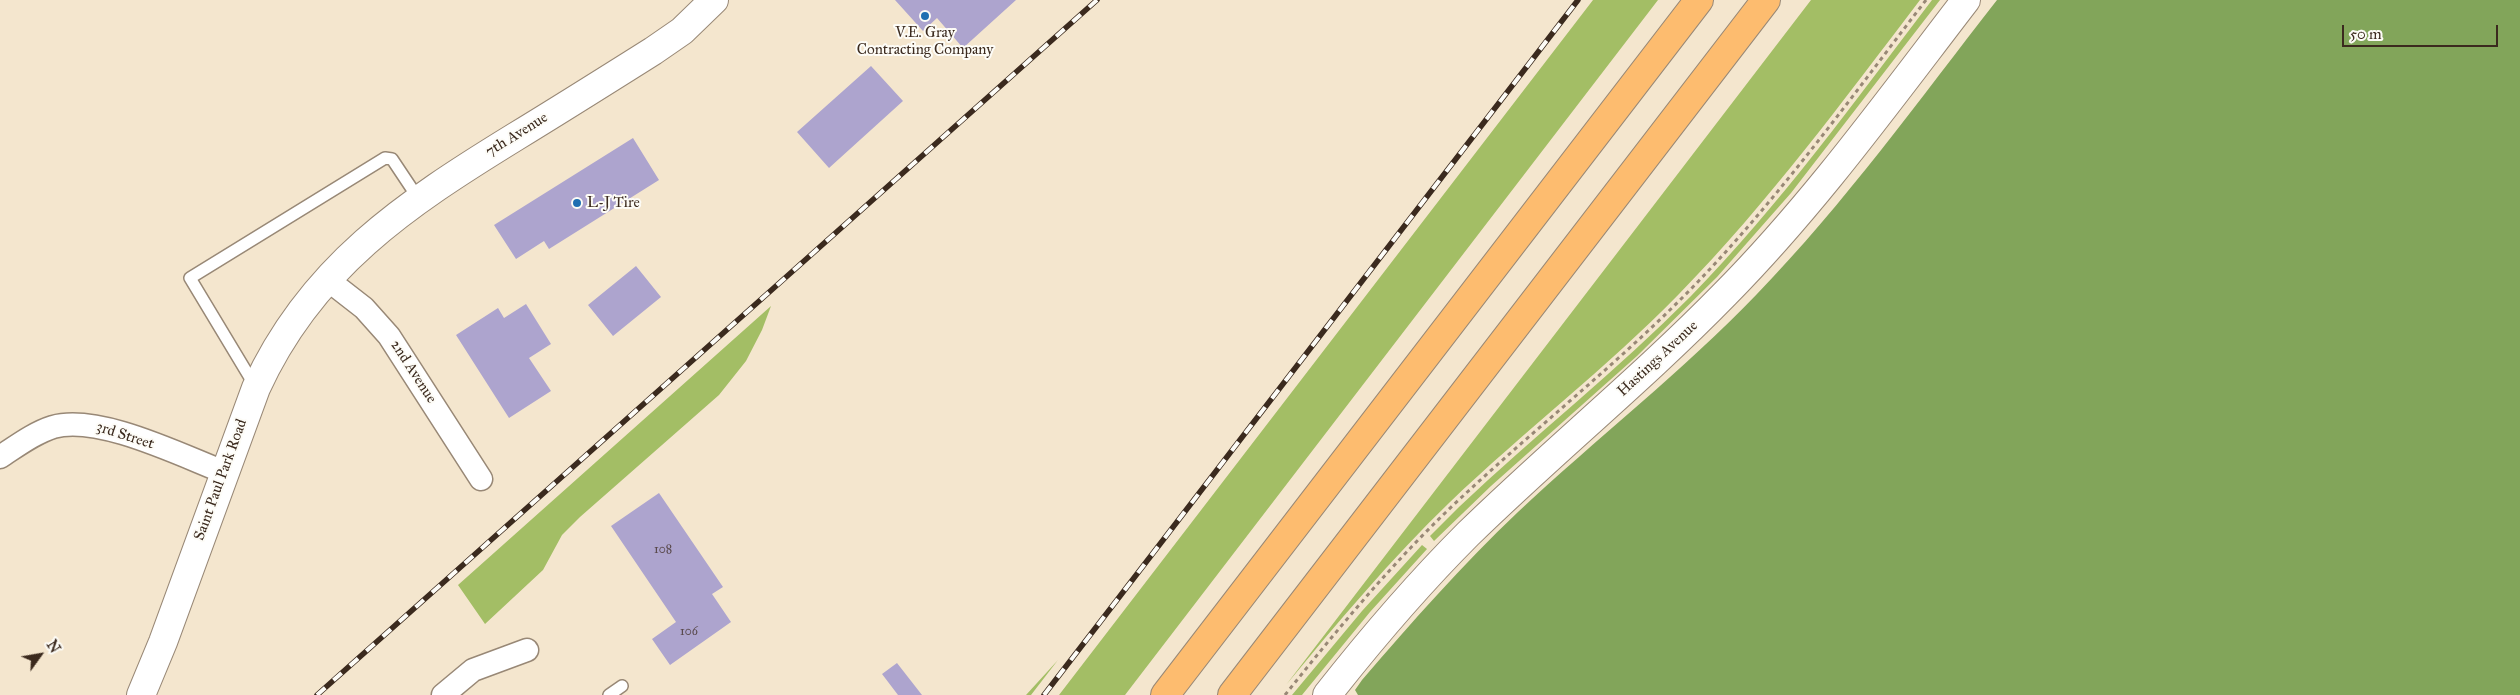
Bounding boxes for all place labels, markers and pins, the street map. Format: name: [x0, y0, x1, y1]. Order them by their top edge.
marker: V.E. Gray Contracting Company: [919, 10, 931, 22]
place label: V.E. Gray Contracting Company: [857, 24, 993, 59]
place label: L-J Tire: [587, 194, 640, 212]
marker: L-J Tire: [571, 197, 583, 209]

